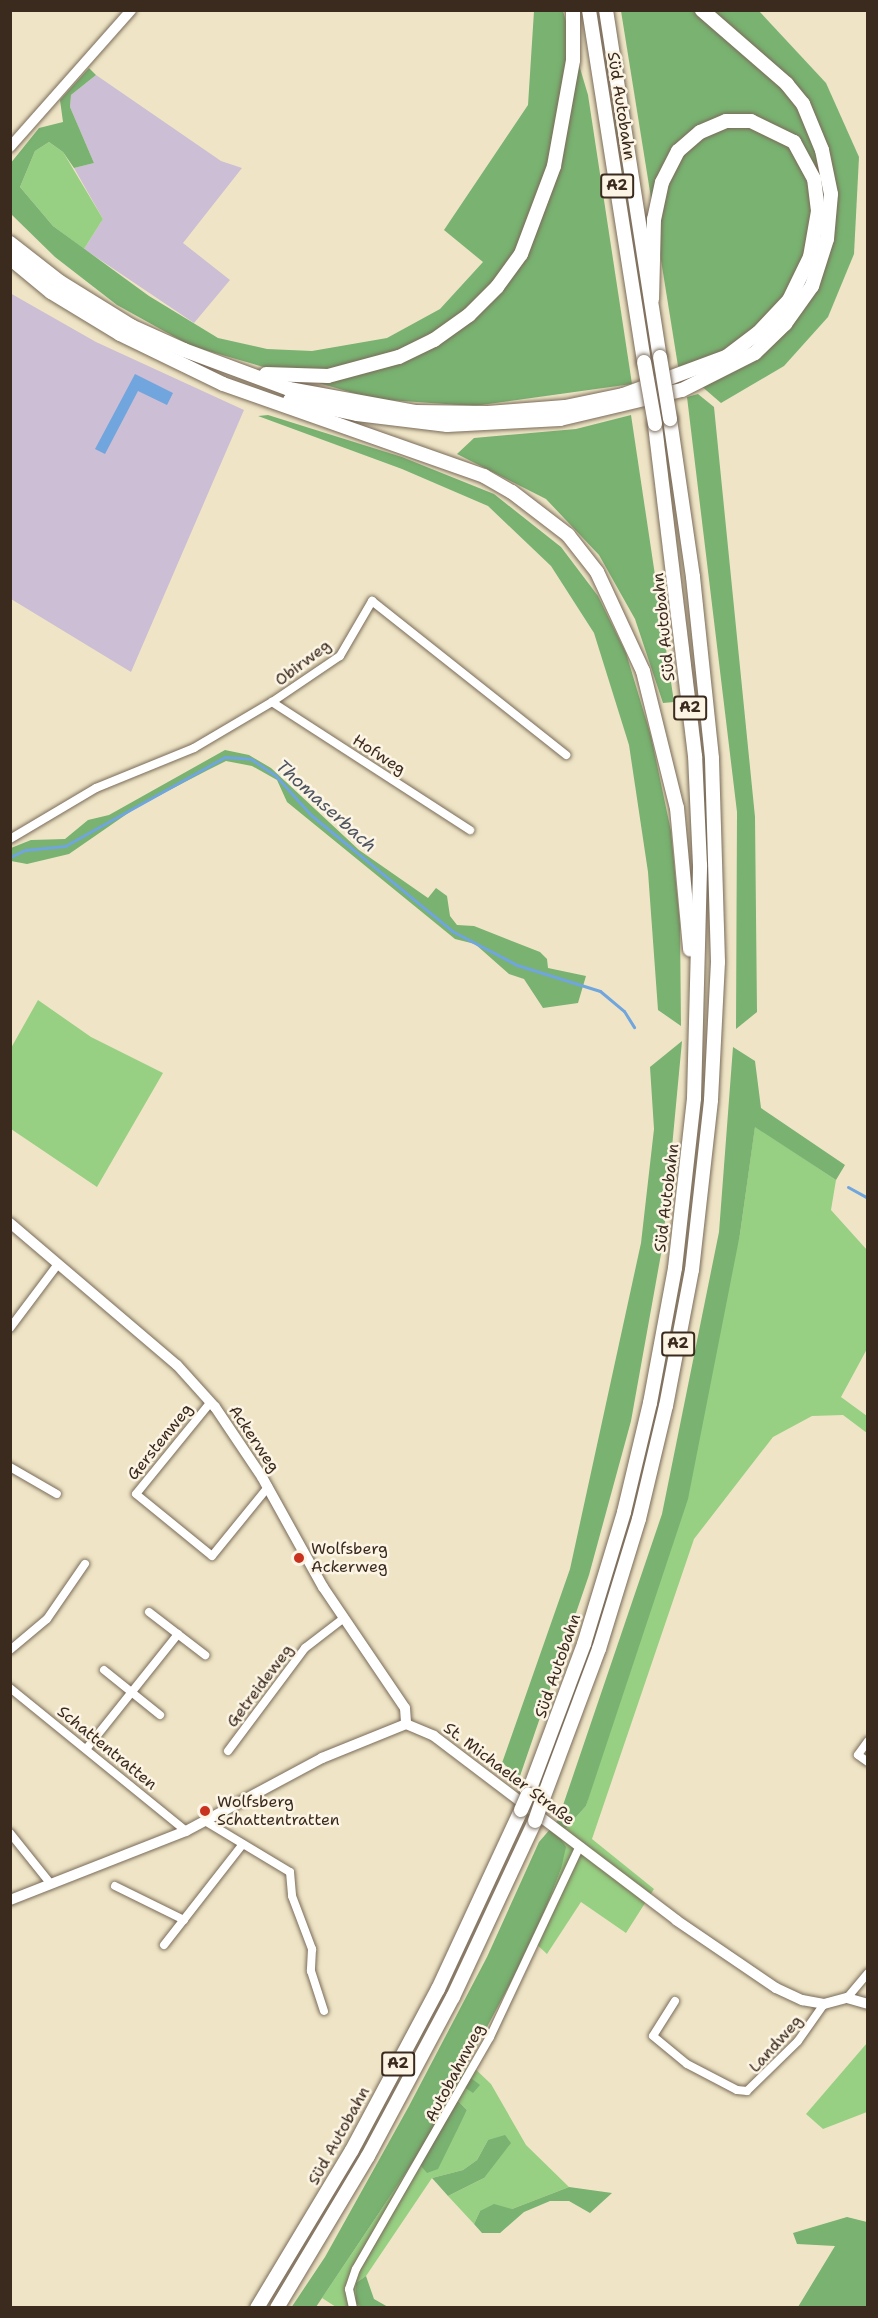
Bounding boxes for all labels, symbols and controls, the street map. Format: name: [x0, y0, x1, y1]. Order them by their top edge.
street label: Süd Autobahn: [603, 51, 639, 161]
road number: A2: [599, 174, 635, 198]
street label: Süd Autobahn: [649, 572, 679, 682]
street label: Obirweg: [271, 636, 335, 690]
road number: A2: [672, 696, 708, 720]
street label: Hofweg: [349, 731, 409, 779]
water label: Thomaserbach: [271, 755, 381, 857]
street label: Süd Autobahn: [651, 1143, 683, 1253]
road number: A2: [660, 1332, 696, 1356]
street label: Gerstenweg: [123, 1400, 197, 1484]
street label: Ackerweg: [225, 1402, 283, 1476]
place label: Wolfsberg Ackerweg: [311, 1539, 388, 1577]
marker: Wolfsberg Ackerweg: [292, 1551, 306, 1565]
street label: Süd Autobahn: [531, 1611, 585, 1721]
street label: Getreideweg: [223, 1641, 297, 1731]
street label: Schattentratten: [53, 1702, 161, 1794]
street label: St. Michaeler Straße: [440, 1718, 578, 1830]
place label: Wolfsberg Schattentratten: [217, 1792, 340, 1830]
marker: Wolfsberg Schattentratten: [198, 1804, 212, 1818]
street label: Landweg: [745, 2011, 807, 2077]
street label: Autobahnweg: [421, 2021, 489, 2125]
road number: A2: [380, 2052, 416, 2076]
street label: Süd Autobahn: [304, 2084, 374, 2188]

